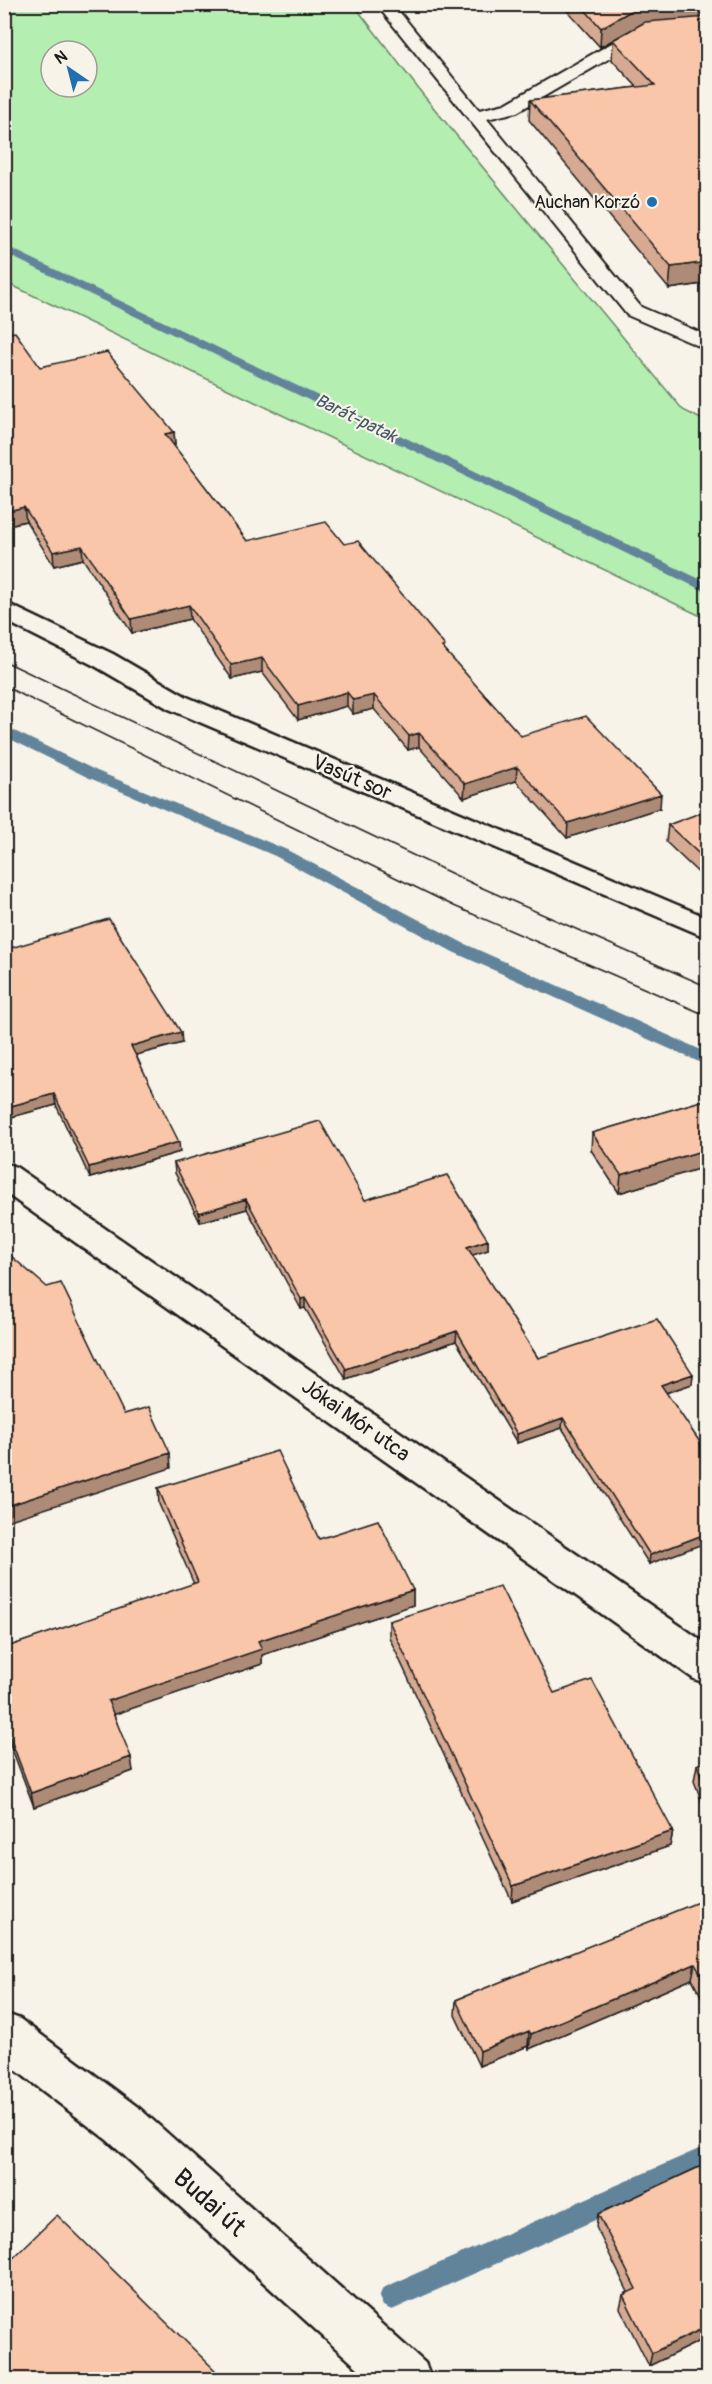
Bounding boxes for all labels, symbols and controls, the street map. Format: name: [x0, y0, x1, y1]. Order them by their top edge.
north arrow: [39, 39, 99, 99]
text: N: [51, 46, 71, 69]
place label: Auchan Korzó: [534, 191, 640, 214]
marker: Auchan Korzó: [645, 195, 659, 209]
water label: Barát-patak: [311, 389, 402, 449]
street label: Vasút sor: [308, 749, 396, 806]
street label: Jókai Mór utca: [296, 1373, 415, 1468]
street label: Budai út: [166, 2162, 253, 2244]

